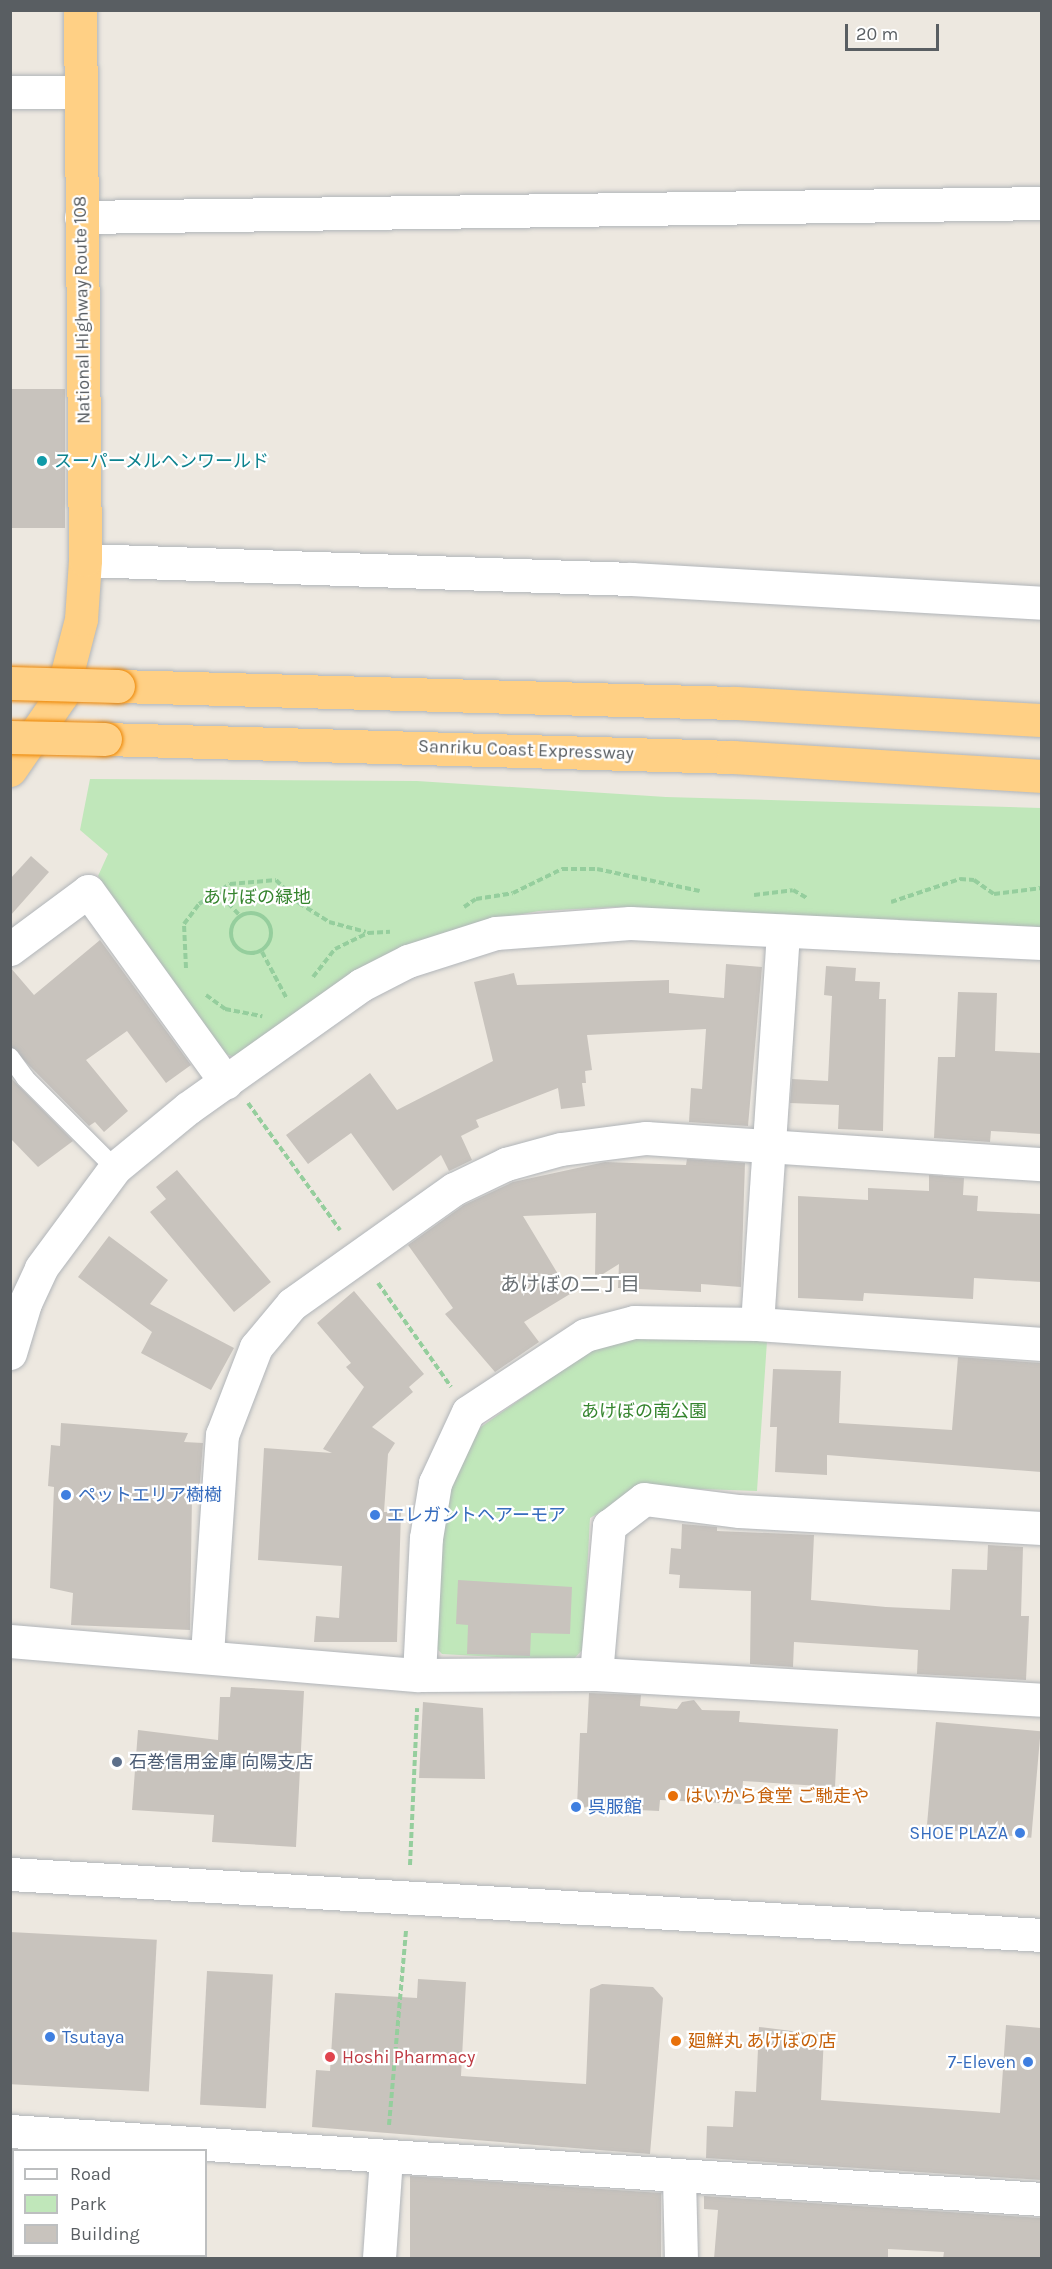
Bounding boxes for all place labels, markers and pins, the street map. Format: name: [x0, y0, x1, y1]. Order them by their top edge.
place label: スーパーメルヘンワールド: [54, 450, 270, 472]
marker: スーパーメルヘンワールド: [35, 454, 49, 468]
place label: ペットエリア樹樹: [78, 1484, 222, 1506]
marker: ペットエリア樹樹: [59, 1488, 73, 1502]
place label: エレガントヘアーモア: [387, 1504, 566, 1526]
marker: エレガントヘアーモア: [368, 1508, 382, 1522]
place label: 石巻信用金庫 向陽支店: [129, 1751, 313, 1773]
marker: 石巻信用金庫 向陽支店: [110, 1755, 124, 1769]
place label: はいから食堂 ご馳走や: [685, 1785, 869, 1807]
marker: はいから食堂 ご馳走や: [666, 1789, 680, 1803]
place label: 呉服館: [588, 1796, 642, 1818]
marker: 呉服館: [569, 1800, 583, 1814]
place label: SHOE PLAZA: [909, 1822, 1008, 1844]
marker: SHOE PLAZA: [1013, 1826, 1027, 1840]
place label: Tsutaya: [62, 2026, 125, 2048]
marker: Tsutaya: [43, 2030, 57, 2044]
place label: 廻鮮丸 あけぼの店: [688, 2030, 836, 2052]
marker: 廻鮮丸 あけぼの店: [669, 2034, 683, 2048]
place label: Hoshi Pharmacy: [342, 2046, 475, 2068]
marker: Hoshi Pharmacy: [323, 2050, 337, 2064]
place label: 7-Eleven: [948, 2051, 1016, 2073]
marker: 7-Eleven: [1021, 2055, 1035, 2069]

